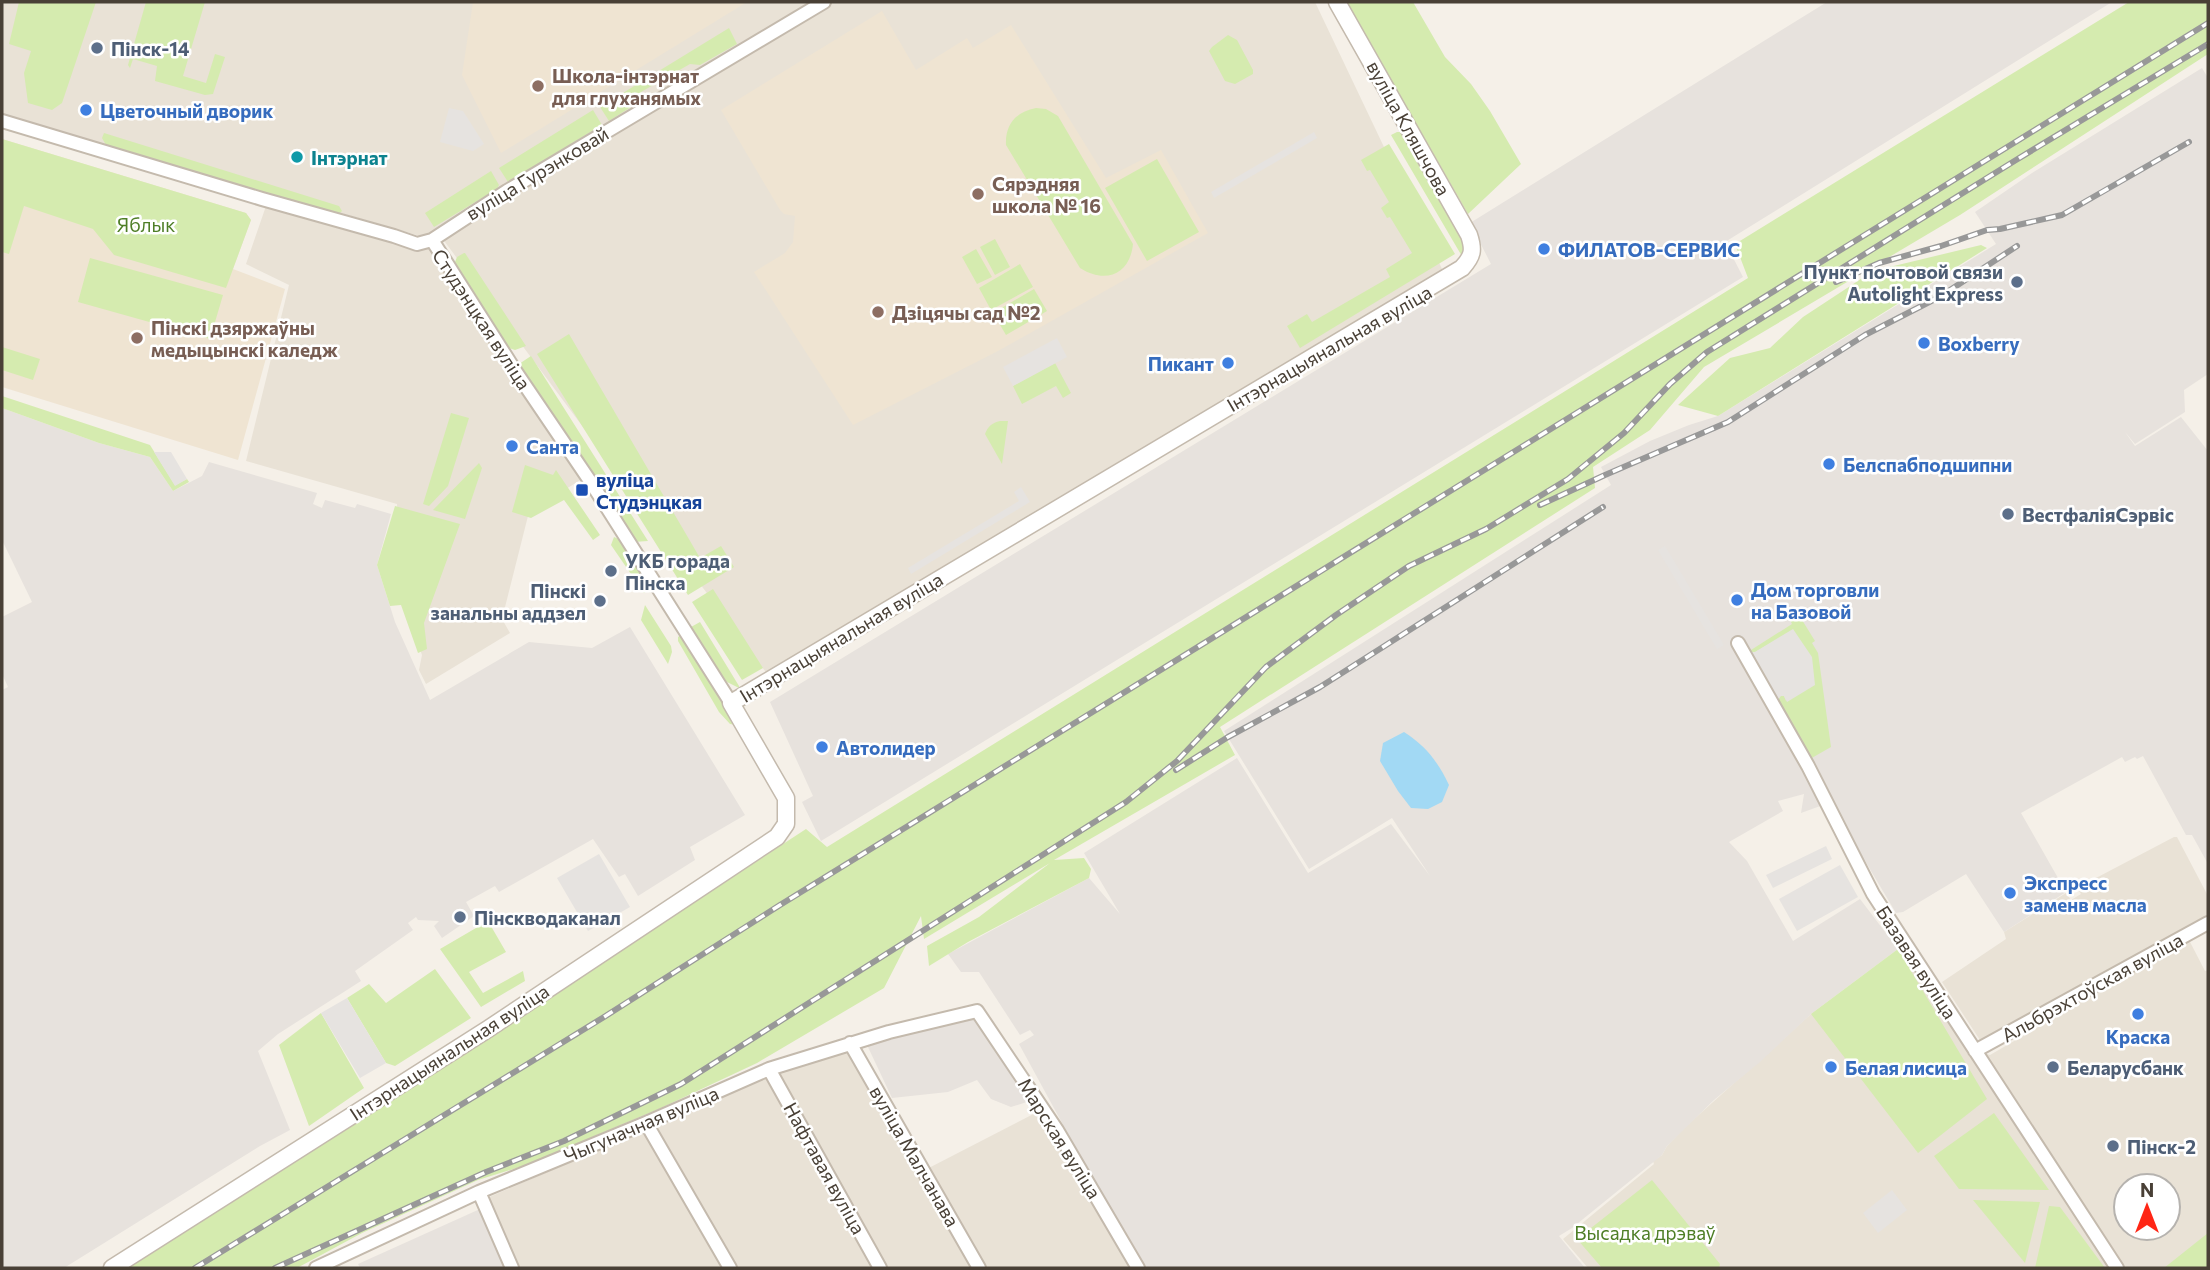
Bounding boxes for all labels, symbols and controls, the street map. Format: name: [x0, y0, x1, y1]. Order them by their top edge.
place label: Пінск-14: [111, 37, 190, 60]
marker: Пінск-14: [89, 40, 105, 56]
street label: вуліца Кляшчова: [1362, 57, 1456, 199]
place label: Школа-інтэрнат для глуханямых: [552, 64, 701, 109]
marker: Школа-інтэрнат для глуханямых: [530, 78, 546, 94]
place label: Цветочный дворик: [100, 99, 273, 122]
marker: Цветочный дворик: [78, 102, 94, 118]
street label: вуліца Гурэнковай: [461, 121, 613, 225]
place label: Інтэрнат: [311, 146, 388, 169]
marker: Інтэрнат: [289, 149, 305, 165]
place label: Сярэдняя школа № 16: [992, 172, 1101, 217]
marker: Сярэдняя школа № 16: [970, 186, 986, 202]
park label: Яблык: [117, 213, 176, 236]
place label: ФИЛАТОВ-СЕРВИС: [1558, 238, 1740, 261]
marker: ФИЛАТОВ-СЕРВИС: [1536, 241, 1552, 257]
street label: Студэнцкая вуліца: [428, 244, 536, 394]
place label: Пункт почтовой связи Autolight Express: [1804, 260, 2003, 305]
marker: Пункт почтовой связи Autolight Express: [2009, 274, 2025, 290]
street label: Інтэрнацыянальная вуліца: [1222, 280, 1436, 416]
place label: Дзіцячы сад №2: [892, 301, 1041, 324]
marker: Дзіцячы сад №2: [870, 304, 886, 320]
place label: Пінскі дзяржаўны медыцынскі каледж: [151, 316, 338, 361]
marker: Пінскі дзяржаўны медыцынскі каледж: [129, 330, 145, 346]
place label: Boxberry: [1938, 332, 2020, 355]
marker: Boxberry: [1916, 335, 1932, 351]
place label: Пикант: [1148, 352, 1214, 375]
marker: Пикант: [1220, 355, 1236, 371]
place label: Санта: [526, 435, 579, 458]
marker: Санта: [504, 438, 520, 454]
place label: Белспабподшипни: [1843, 453, 2012, 476]
marker: Белспабподшипни: [1821, 456, 1837, 472]
place label: вуліца Студэнцкая: [596, 468, 702, 513]
marker: вуліца Студэнцкая: [574, 482, 590, 498]
place label: ВестфаліяСэрвіс: [2022, 503, 2174, 526]
marker: ВестфаліяСэрвіс: [2000, 506, 2016, 522]
place label: УКБ горада Пінска: [625, 549, 730, 594]
marker: УКБ горада Пінска: [603, 563, 619, 579]
street label: Інтэрнацыянальная вуліца: [735, 567, 947, 707]
place label: Дом торговли на Базовой: [1751, 578, 1879, 623]
place label: Пінскі занальны аддзел: [431, 579, 586, 624]
marker: Дом торговли на Базовой: [1729, 592, 1745, 608]
marker: Пінскі занальны аддзел: [592, 593, 608, 609]
place label: Автолидер: [836, 736, 936, 759]
marker: Автолидер: [814, 739, 830, 755]
place label: Экспресс заменв масла: [2024, 871, 2147, 916]
marker: Экспресс заменв масла: [2002, 885, 2018, 901]
street label: Базавая вуліца: [1872, 901, 1962, 1023]
place label: Пінскводаканал: [474, 906, 621, 929]
marker: Пінскводаканал: [452, 909, 468, 925]
street label: Альбрэхтоўская вуліца: [1997, 927, 2187, 1047]
street label: Інтэрнацыянальная вуліца: [345, 979, 553, 1125]
marker: Краска: [2130, 1006, 2146, 1022]
place label: Краска: [2106, 1025, 2170, 1048]
place label: Белая лисица: [1845, 1056, 1967, 1079]
place label: Беларусбанк: [2067, 1056, 2184, 1079]
marker: Белая лисица: [1823, 1059, 1839, 1075]
marker: Беларусбанк: [2045, 1059, 2061, 1075]
street label: Марская вуліца: [1014, 1073, 1106, 1203]
street label: Чыгуначная вуліца: [560, 1081, 722, 1167]
street label: вуліца Малчанава: [865, 1081, 965, 1231]
street label: Нафтавая вуліца: [779, 1098, 871, 1238]
place label: Пінск-2: [2127, 1135, 2196, 1158]
marker: Пінск-2: [2105, 1138, 2121, 1154]
north arrow: [2112, 1172, 2182, 1242]
text: N: [2140, 1178, 2154, 1201]
park label: Высадка дрэваў: [1574, 1221, 1716, 1244]

